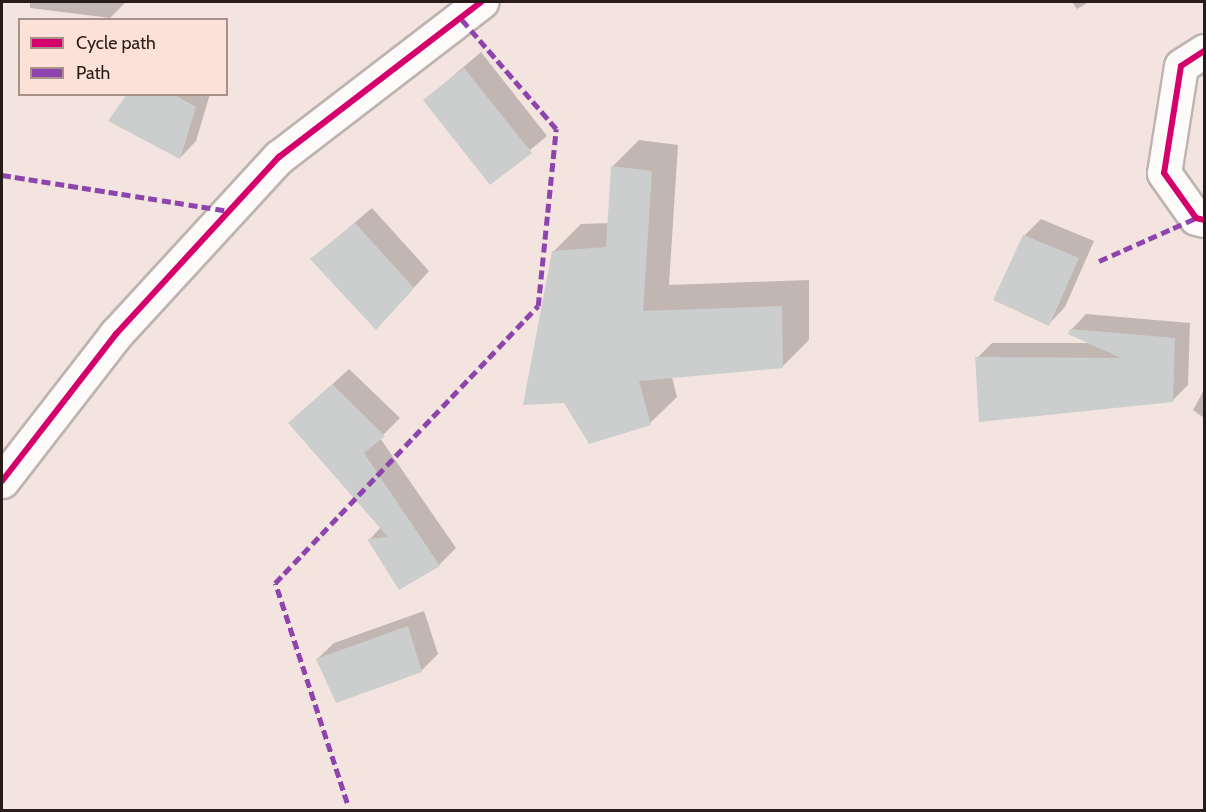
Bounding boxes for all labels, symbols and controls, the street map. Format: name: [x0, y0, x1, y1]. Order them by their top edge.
legend: [18, 18, 228, 96]
text: Cycle path: [76, 32, 156, 54]
text: Path: [76, 62, 110, 84]

